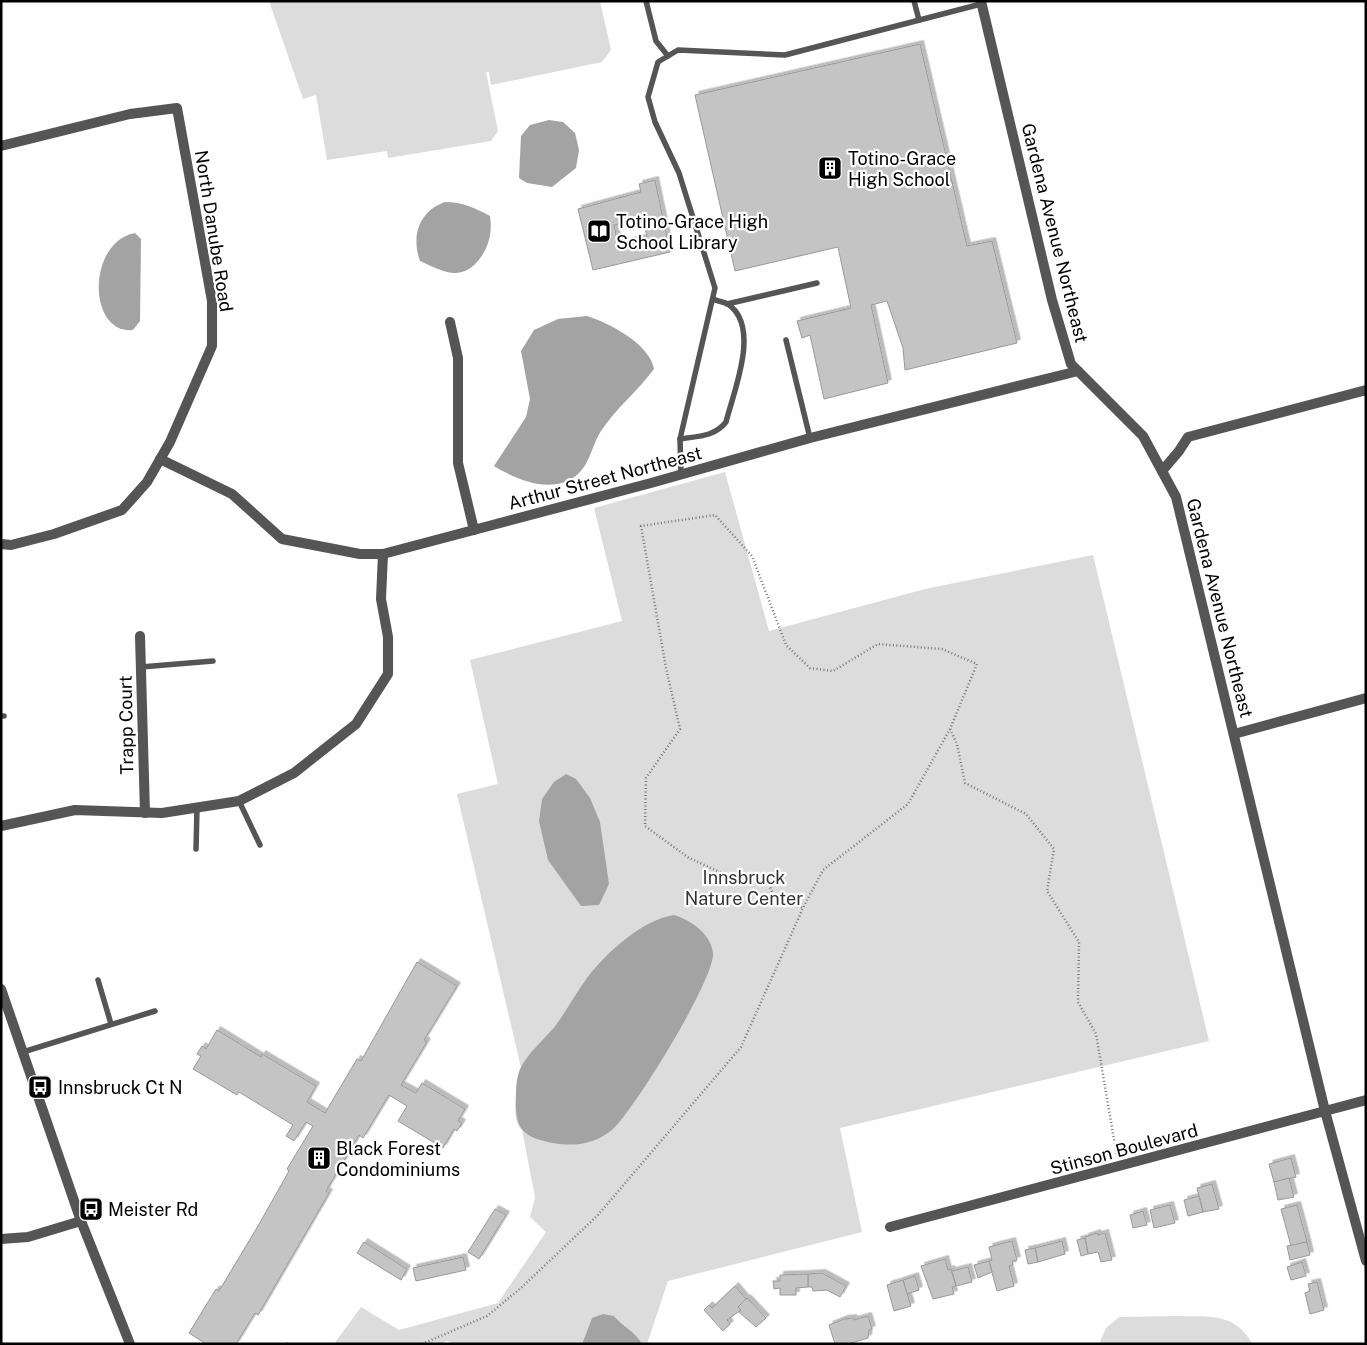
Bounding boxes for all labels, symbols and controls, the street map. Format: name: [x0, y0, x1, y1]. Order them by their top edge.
street label: Gardena Avenue Northeast: [1018, 121, 1092, 345]
place label: Totino-Grace High School: [848, 148, 956, 190]
street label: North Danube Road: [191, 149, 237, 313]
building icon: Totino-Grace High School: [817, 155, 843, 181]
place label: Totino-Grace High School Library: [616, 211, 768, 253]
library icon: Totino-Grace High School Library: [586, 218, 612, 244]
street label: Arthur Street Northeast: [506, 442, 704, 514]
street label: Gardena Avenue Northeast: [1183, 496, 1257, 720]
street label: Trapp Court: [115, 675, 137, 775]
park label: Innsbruck Nature Center: [685, 867, 803, 909]
bus stop icon: Innsbruck Ct N: [27, 1074, 53, 1100]
place label: Innsbruck Ct N: [58, 1077, 183, 1098]
street label: Stinson Boulevard: [1048, 1119, 1200, 1179]
place label: Black Forest Condominiums: [336, 1138, 460, 1180]
building icon: Black Forest Condominiums: [306, 1145, 332, 1171]
bus stop icon: Meister Rd: [78, 1196, 104, 1222]
place label: Meister Rd: [108, 1199, 198, 1220]

